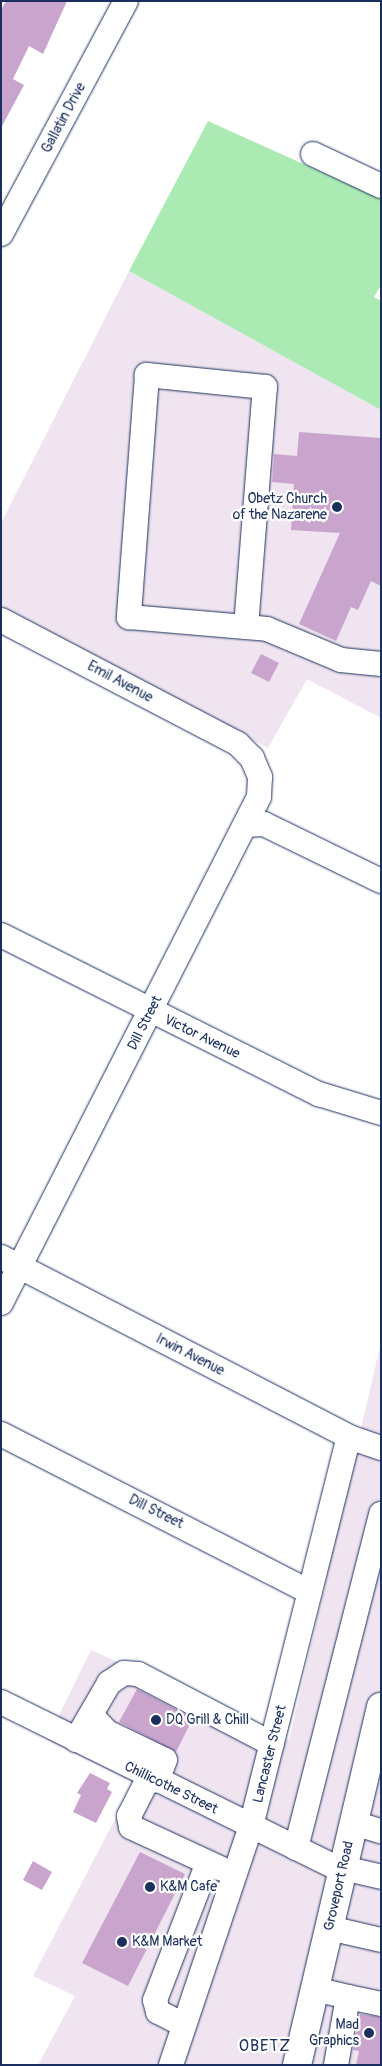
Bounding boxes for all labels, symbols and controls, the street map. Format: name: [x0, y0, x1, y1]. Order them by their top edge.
street label: Gallatin Drive: [38, 80, 90, 156]
place label: Obetz Church of the Nazarene: [233, 491, 327, 524]
marker: Obetz Church of the Nazarene: [331, 501, 343, 513]
street label: Emil Avenue: [84, 658, 156, 706]
street label: Dill Street: [124, 993, 166, 1053]
street label: Victor Avenue: [161, 1011, 243, 1063]
street label: Irwin Avenue: [153, 1331, 227, 1379]
street label: Dill Street: [126, 1492, 186, 1532]
street label: Lancaster Street: [250, 1703, 290, 1805]
place label: DQ Grill & Chill: [166, 1712, 249, 1728]
marker: DQ Grill & Chill: [150, 1714, 162, 1726]
street label: Chillicothe Street: [122, 1758, 220, 1818]
street label: Groveport Road: [321, 1840, 357, 1932]
place label: K&M Cafe: [160, 1879, 217, 1895]
marker: K&M Cafe: [144, 1881, 156, 1893]
place label: K&M Market: [132, 1934, 202, 1950]
marker: K&M Market: [116, 1936, 128, 1948]
place label: Mad Graphics: [309, 2017, 359, 2050]
marker: Mad Graphics: [363, 2027, 375, 2039]
district label: OBETZ: [238, 2036, 292, 2056]

